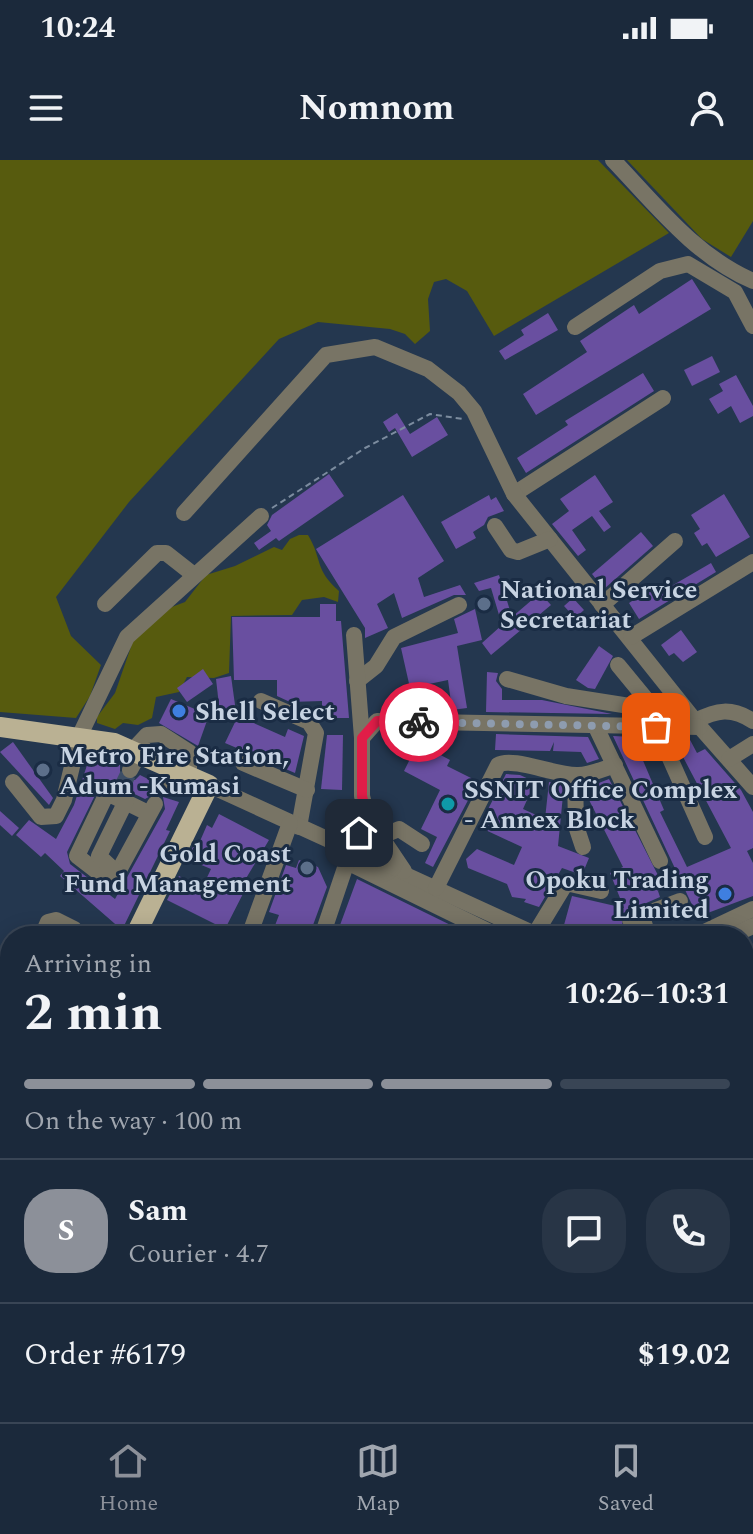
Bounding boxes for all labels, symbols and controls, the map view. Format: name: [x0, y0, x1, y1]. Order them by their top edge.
text: 10:24: [40, 5, 115, 51]
text: Nomnom: [299, 81, 454, 136]
icon: menu: [24, 86, 68, 130]
icon: person: [685, 86, 729, 130]
place label: National Service Secretariat: [500, 570, 697, 640]
marker: National Service Secretariat: [475, 595, 493, 613]
courier: [379, 682, 459, 762]
place label: Shell Select: [195, 692, 335, 732]
pin: [622, 693, 690, 761]
icon: bike: [397, 700, 441, 744]
marker: Shell Select: [170, 702, 188, 720]
icon: bag: [634, 705, 678, 749]
place label: Metro Fire Station, Adum -Kumasi: [59, 736, 289, 806]
marker: Metro Fire Station, Adum -Kumasi: [34, 761, 52, 779]
place label: SSNIT Office Complex - Annex Block: [464, 770, 738, 840]
marker: SSNIT Office Complex - Annex Block: [439, 795, 457, 813]
pin: [325, 799, 393, 867]
icon: home: [337, 811, 381, 855]
place label: Gold Coast Fund Management: [64, 834, 291, 904]
marker: Gold Coast Fund Management: [298, 859, 316, 877]
place label: Opoku Trading Limited: [525, 860, 709, 930]
marker: Opoku Trading Limited: [716, 885, 734, 903]
text: Arriving in: [24, 944, 152, 984]
text: 10:26–10:31: [564, 971, 730, 1017]
text: 2 min: [24, 974, 162, 1053]
text: On the way · 100 m: [24, 1101, 242, 1141]
text: Sam: [128, 1188, 188, 1234]
button: chat: [542, 1189, 626, 1273]
button: phone: [646, 1189, 730, 1273]
text: S: [57, 1208, 75, 1254]
text: Courier · 4.7: [128, 1234, 269, 1274]
text: Order #6179: [24, 1332, 186, 1378]
text: $19.02: [638, 1332, 730, 1378]
tab: Home: [99, 1439, 158, 1520]
tab: Map: [356, 1439, 400, 1520]
tab: Saved: [598, 1439, 654, 1520]

